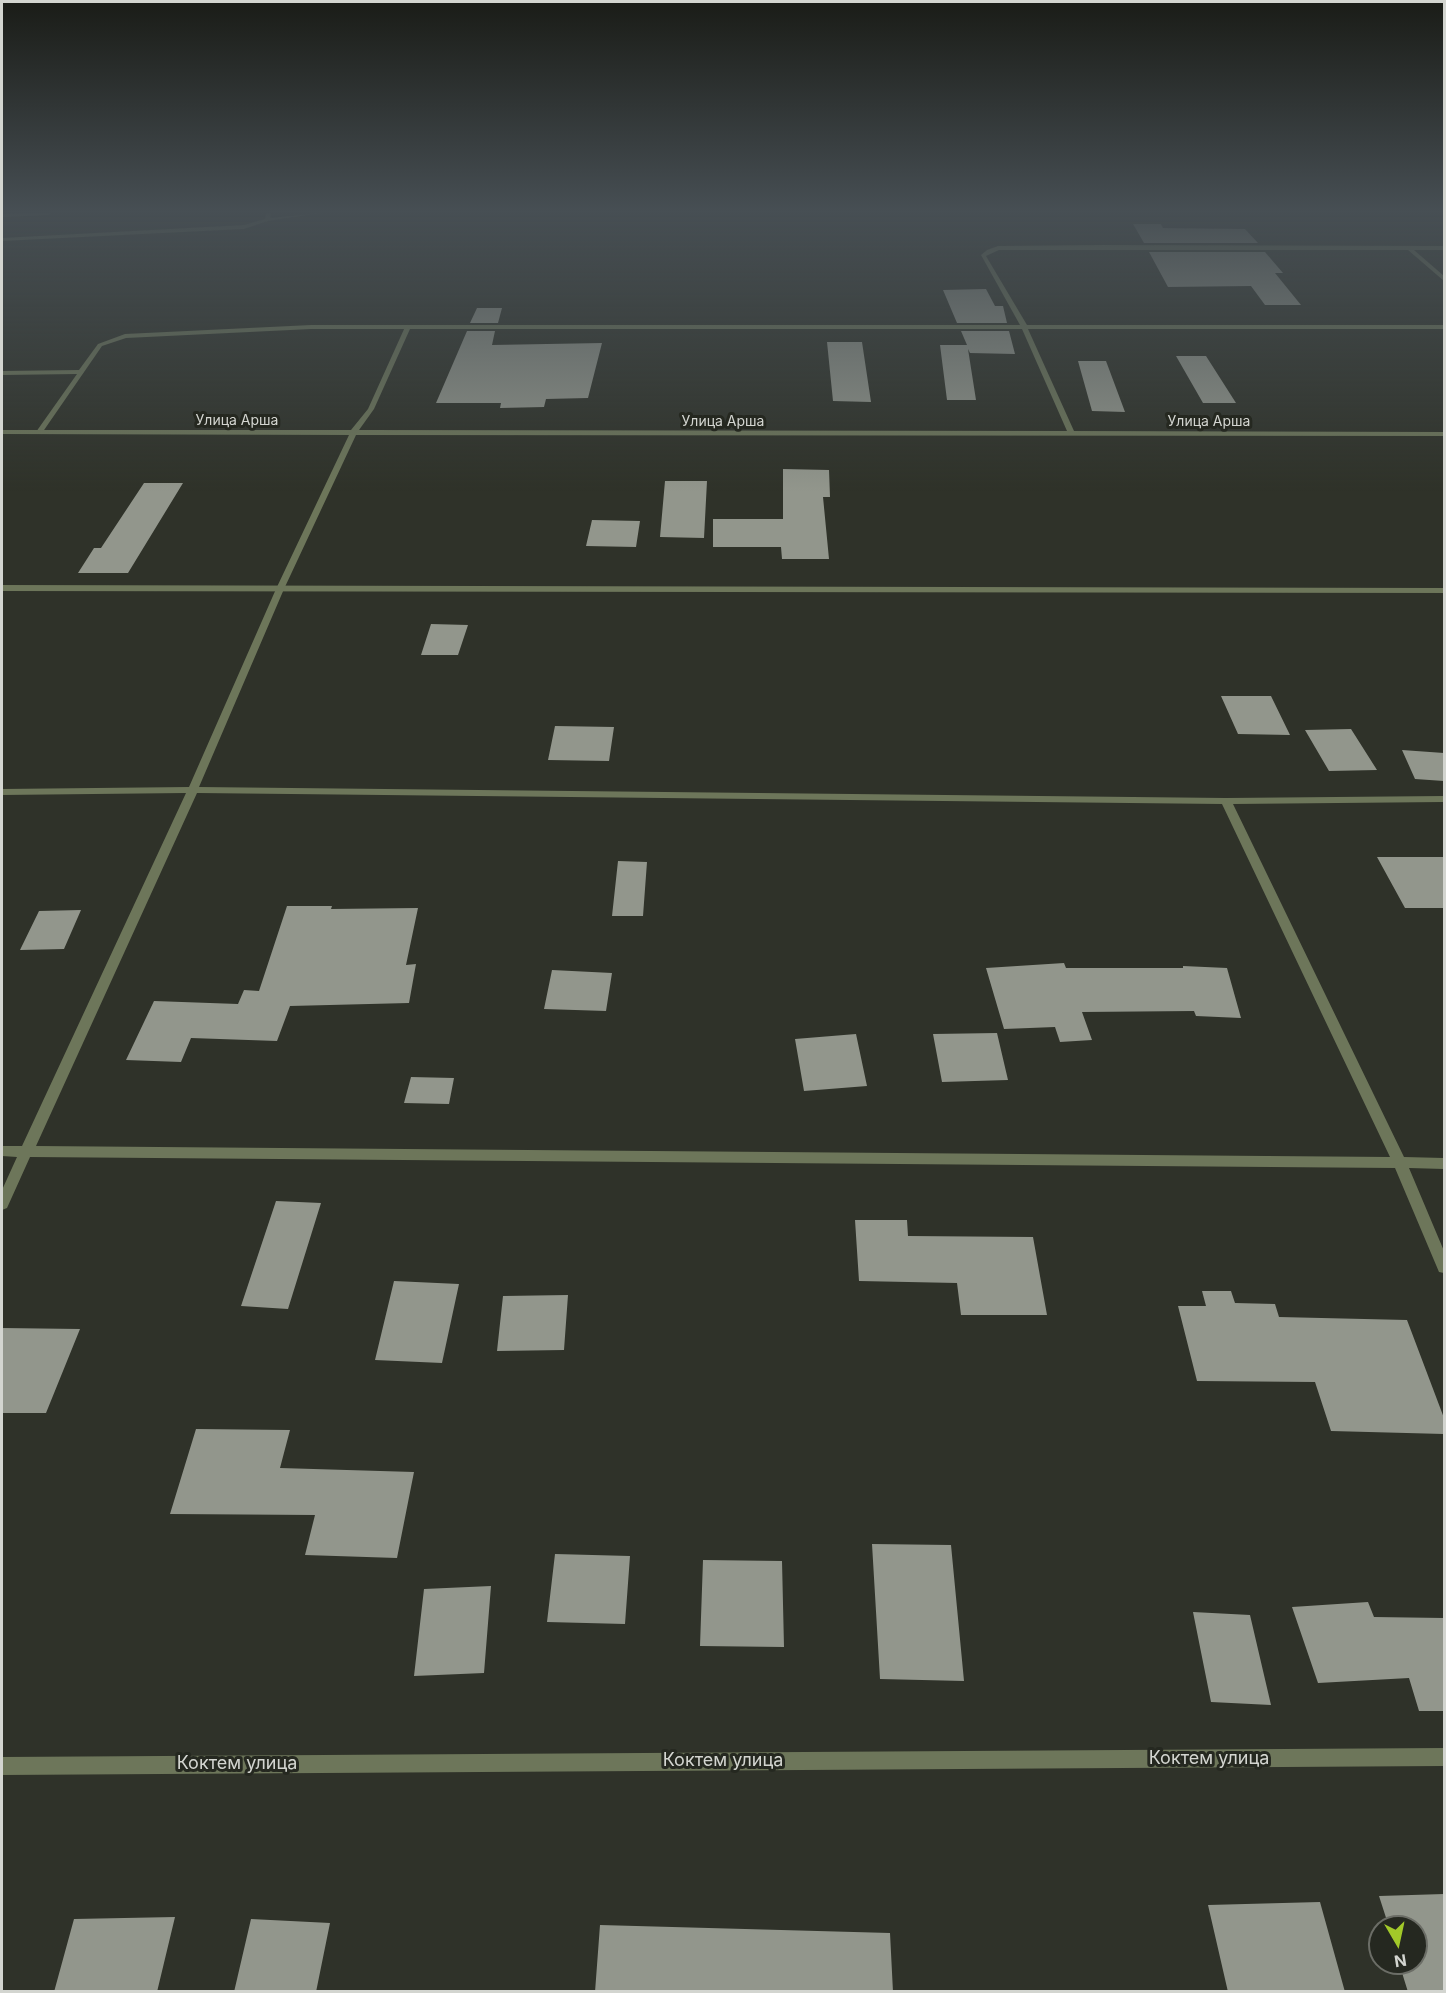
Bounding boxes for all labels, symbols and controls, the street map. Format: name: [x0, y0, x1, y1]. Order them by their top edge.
street label: Улица Арша: [196, 413, 278, 429]
street label: Улица Арша: [682, 414, 764, 430]
street label: Улица Арша: [1168, 414, 1250, 430]
street label: Коктем улица: [1149, 1748, 1269, 1770]
street label: Коктем улица: [663, 1750, 783, 1772]
street label: Коктем улица: [177, 1753, 297, 1775]
north arrow: [1368, 1915, 1428, 1975]
text: N: [1393, 1950, 1408, 1972]

